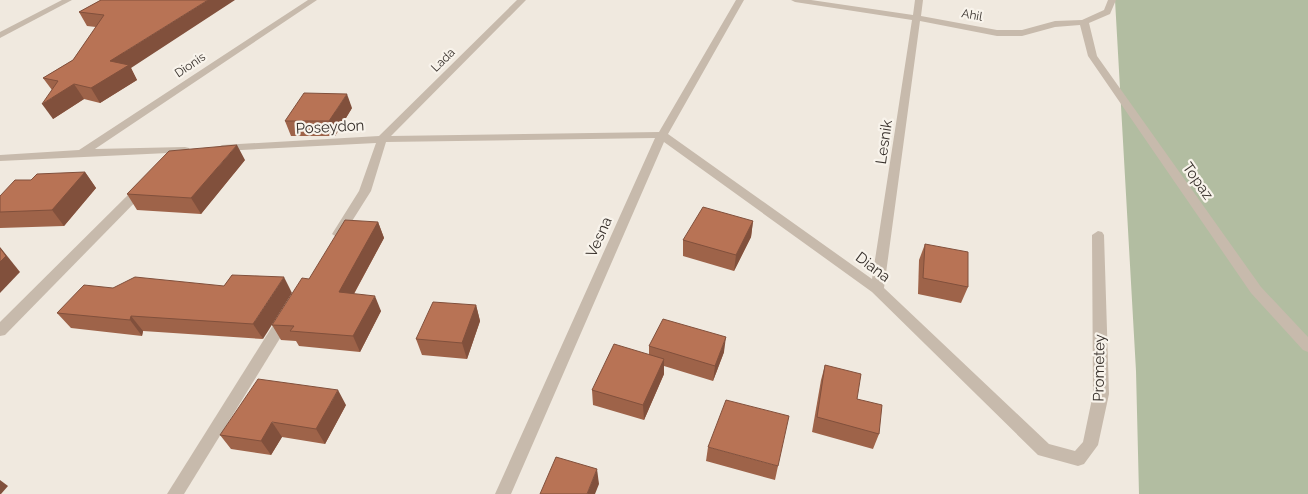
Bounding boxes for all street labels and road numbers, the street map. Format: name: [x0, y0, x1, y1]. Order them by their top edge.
street label: Ahil: [960, 6, 984, 24]
street label: Lada: [428, 45, 458, 75]
street label: Dionis: [172, 50, 208, 80]
street label: Poseydon: [295, 116, 365, 138]
street label: Lesnik: [872, 119, 896, 165]
street label: Topaz: [1179, 159, 1217, 203]
street label: Vesna: [582, 214, 616, 260]
street label: Diana: [852, 248, 894, 286]
street label: Prometey: [1089, 334, 1109, 402]

